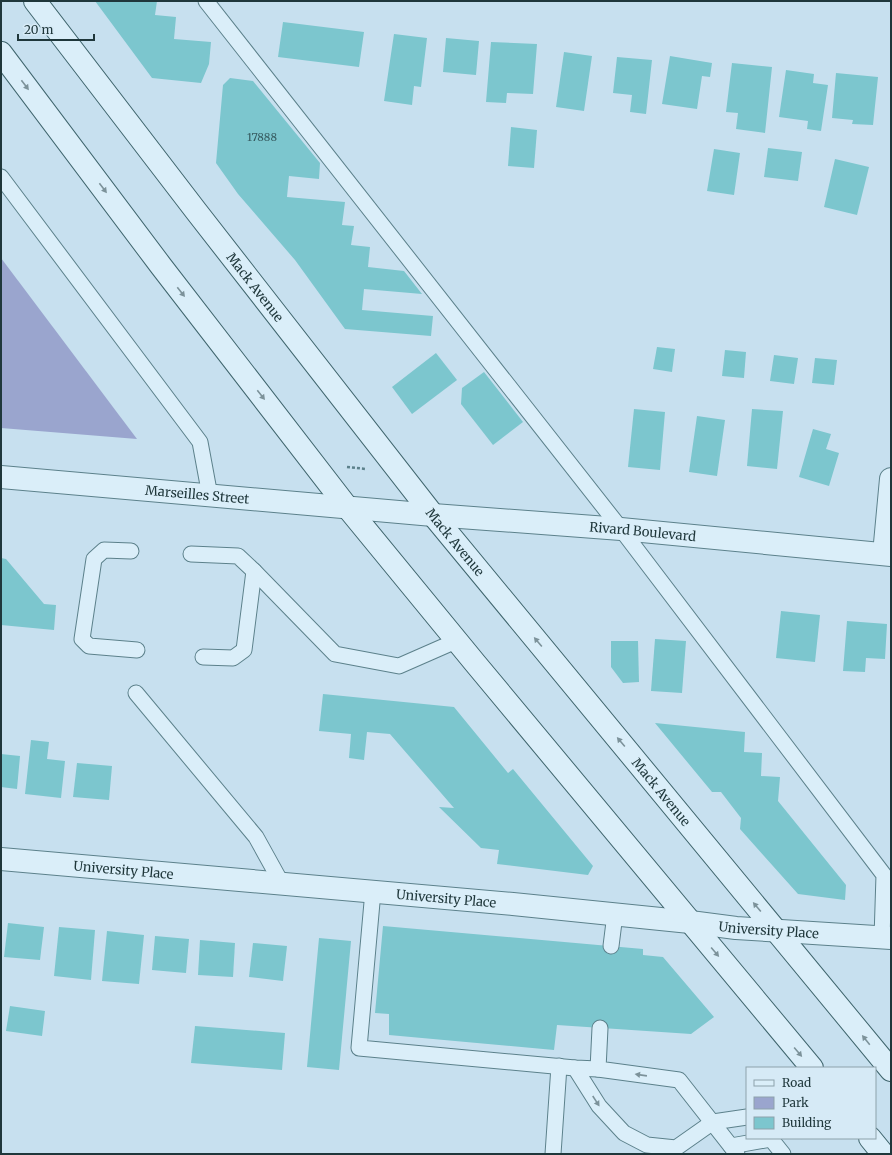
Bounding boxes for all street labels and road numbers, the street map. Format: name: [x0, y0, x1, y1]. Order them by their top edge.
street label: Mack Avenue: [223, 249, 287, 326]
street label: Marseilles Street: [144, 482, 250, 508]
street label: Mack Avenue: [422, 505, 488, 580]
street label: Rivard Boulevard: [589, 519, 697, 545]
street label: Mack Avenue: [628, 755, 694, 830]
street label: University Place: [73, 857, 174, 883]
street label: University Place: [395, 886, 497, 912]
street label: University Place: [718, 918, 819, 942]

